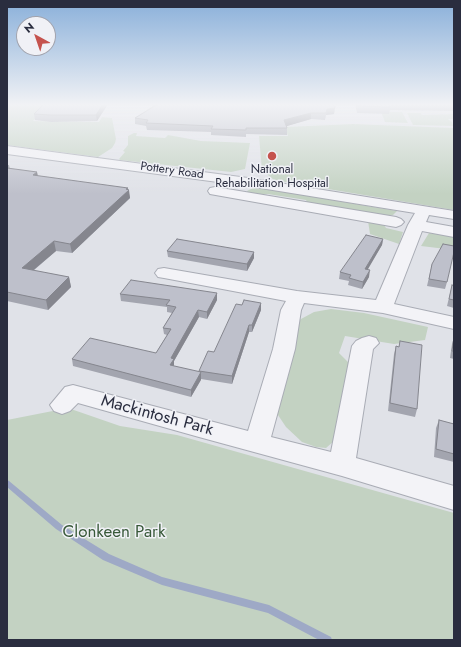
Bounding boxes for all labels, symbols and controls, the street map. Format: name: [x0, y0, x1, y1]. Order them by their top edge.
north arrow: [16, 16, 56, 56]
text: N: [20, 19, 37, 37]
marker: National Rehabilitation Hospital: [266, 150, 278, 162]
street label: Pottery Road: [139, 159, 205, 183]
place label: National Rehabilitation Hospital: [215, 163, 329, 191]
street label: Mackintosh Park: [99, 391, 215, 441]
park label: Clonkeen Park: [63, 523, 165, 543]

